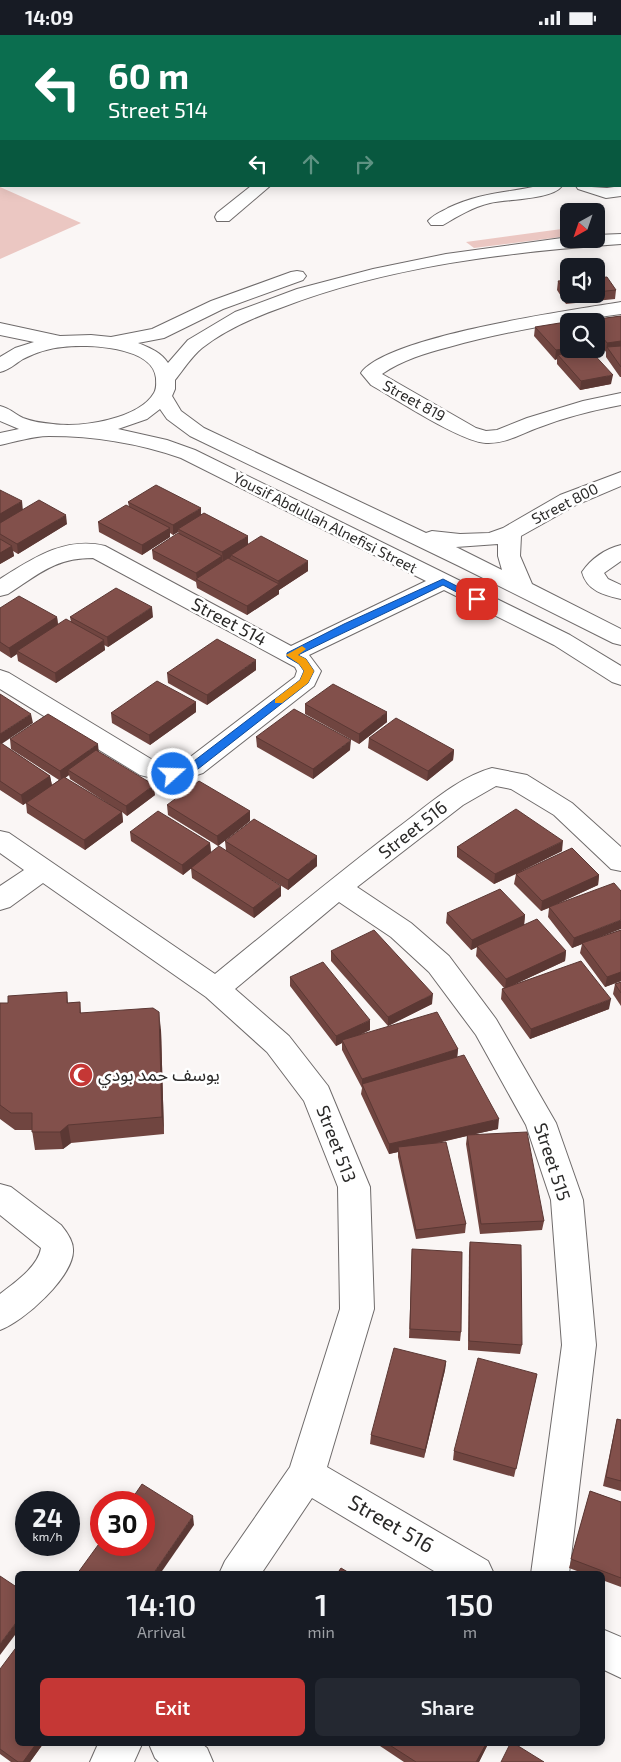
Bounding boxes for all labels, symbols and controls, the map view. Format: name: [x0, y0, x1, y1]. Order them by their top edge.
text: 14:09: [25, 6, 73, 29]
text: 60 m: [108, 54, 189, 96]
icon: left: [25, 55, 90, 120]
text: Street 514: [108, 96, 208, 122]
icon: left: [244, 150, 272, 178]
icon: ahead: [297, 150, 325, 178]
icon: right: [350, 150, 378, 178]
north arrow: [560, 203, 605, 247]
map controls: [560, 203, 605, 358]
button: sound: [560, 258, 605, 303]
button: search: [560, 313, 605, 358]
street label: Street 819: [380, 376, 449, 425]
street label: Yousif Abdullah Alnefisi Street: [230, 468, 421, 577]
street label: Street 800: [528, 479, 601, 528]
pin: [456, 578, 498, 620]
icon: arrive: [463, 585, 491, 613]
street label: Street 514: [188, 592, 271, 650]
position arrow: [146, 747, 198, 799]
street label: Street 516: [374, 796, 451, 863]
mosque icon: يوسف حمد بودي: [68, 1062, 94, 1088]
place label: يوسف حمد بودي: [98, 1063, 220, 1088]
street label: Street 513: [312, 1102, 362, 1185]
street label: Street 515: [530, 1120, 576, 1203]
street label: Street 516: [345, 1488, 439, 1557]
speed limit sign: 30: [90, 1491, 155, 1556]
text: 24: [32, 1502, 63, 1532]
text: km/h: [33, 1529, 62, 1543]
text: 14:10: [126, 1586, 196, 1622]
text: 1: [315, 1586, 328, 1622]
text: 150: [446, 1586, 494, 1622]
text: Arrival: [137, 1622, 186, 1641]
text: min: [308, 1622, 335, 1641]
text: m: [463, 1622, 477, 1641]
button: Exit: [40, 1678, 305, 1736]
button: Share: [315, 1678, 580, 1736]

